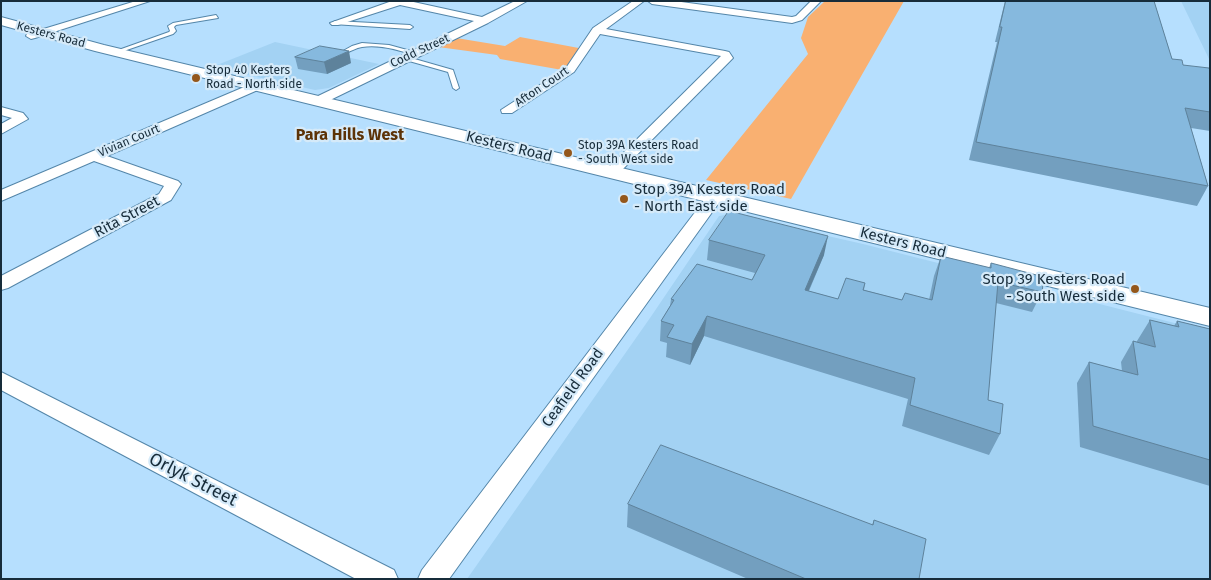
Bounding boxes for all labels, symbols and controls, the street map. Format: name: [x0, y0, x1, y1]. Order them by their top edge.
street label: Kesters Road: [15, 19, 87, 51]
street label: Codd Street: [388, 31, 452, 71]
place label: Stop 40 Kesters Road - North side: [206, 64, 302, 92]
street label: Afton Court: [512, 64, 572, 110]
marker: Stop 40 Kesters Road - North side: [190, 72, 202, 84]
street label: Vivian Court: [96, 122, 162, 160]
district label: Para Hills West: [296, 126, 404, 146]
street label: Kesters Road: [464, 128, 554, 166]
place label: Stop 39A Kesters Road - South West side: [578, 139, 699, 167]
marker: Stop 39A Kesters Road - South West side: [562, 147, 574, 159]
place label: Stop 39A Kesters Road - North East side: [634, 181, 785, 216]
street label: Rita Street: [91, 192, 163, 242]
marker: Stop 39A Kesters Road - North East side: [618, 193, 630, 205]
street label: Kesters Road: [858, 224, 948, 262]
place label: Stop 39 Kesters Road - South West side: [983, 271, 1125, 306]
marker: Stop 39 Kesters Road - South West side: [1129, 283, 1141, 295]
street label: Ceafield Road: [538, 345, 608, 431]
street label: Orlyk Street: [145, 449, 241, 511]

